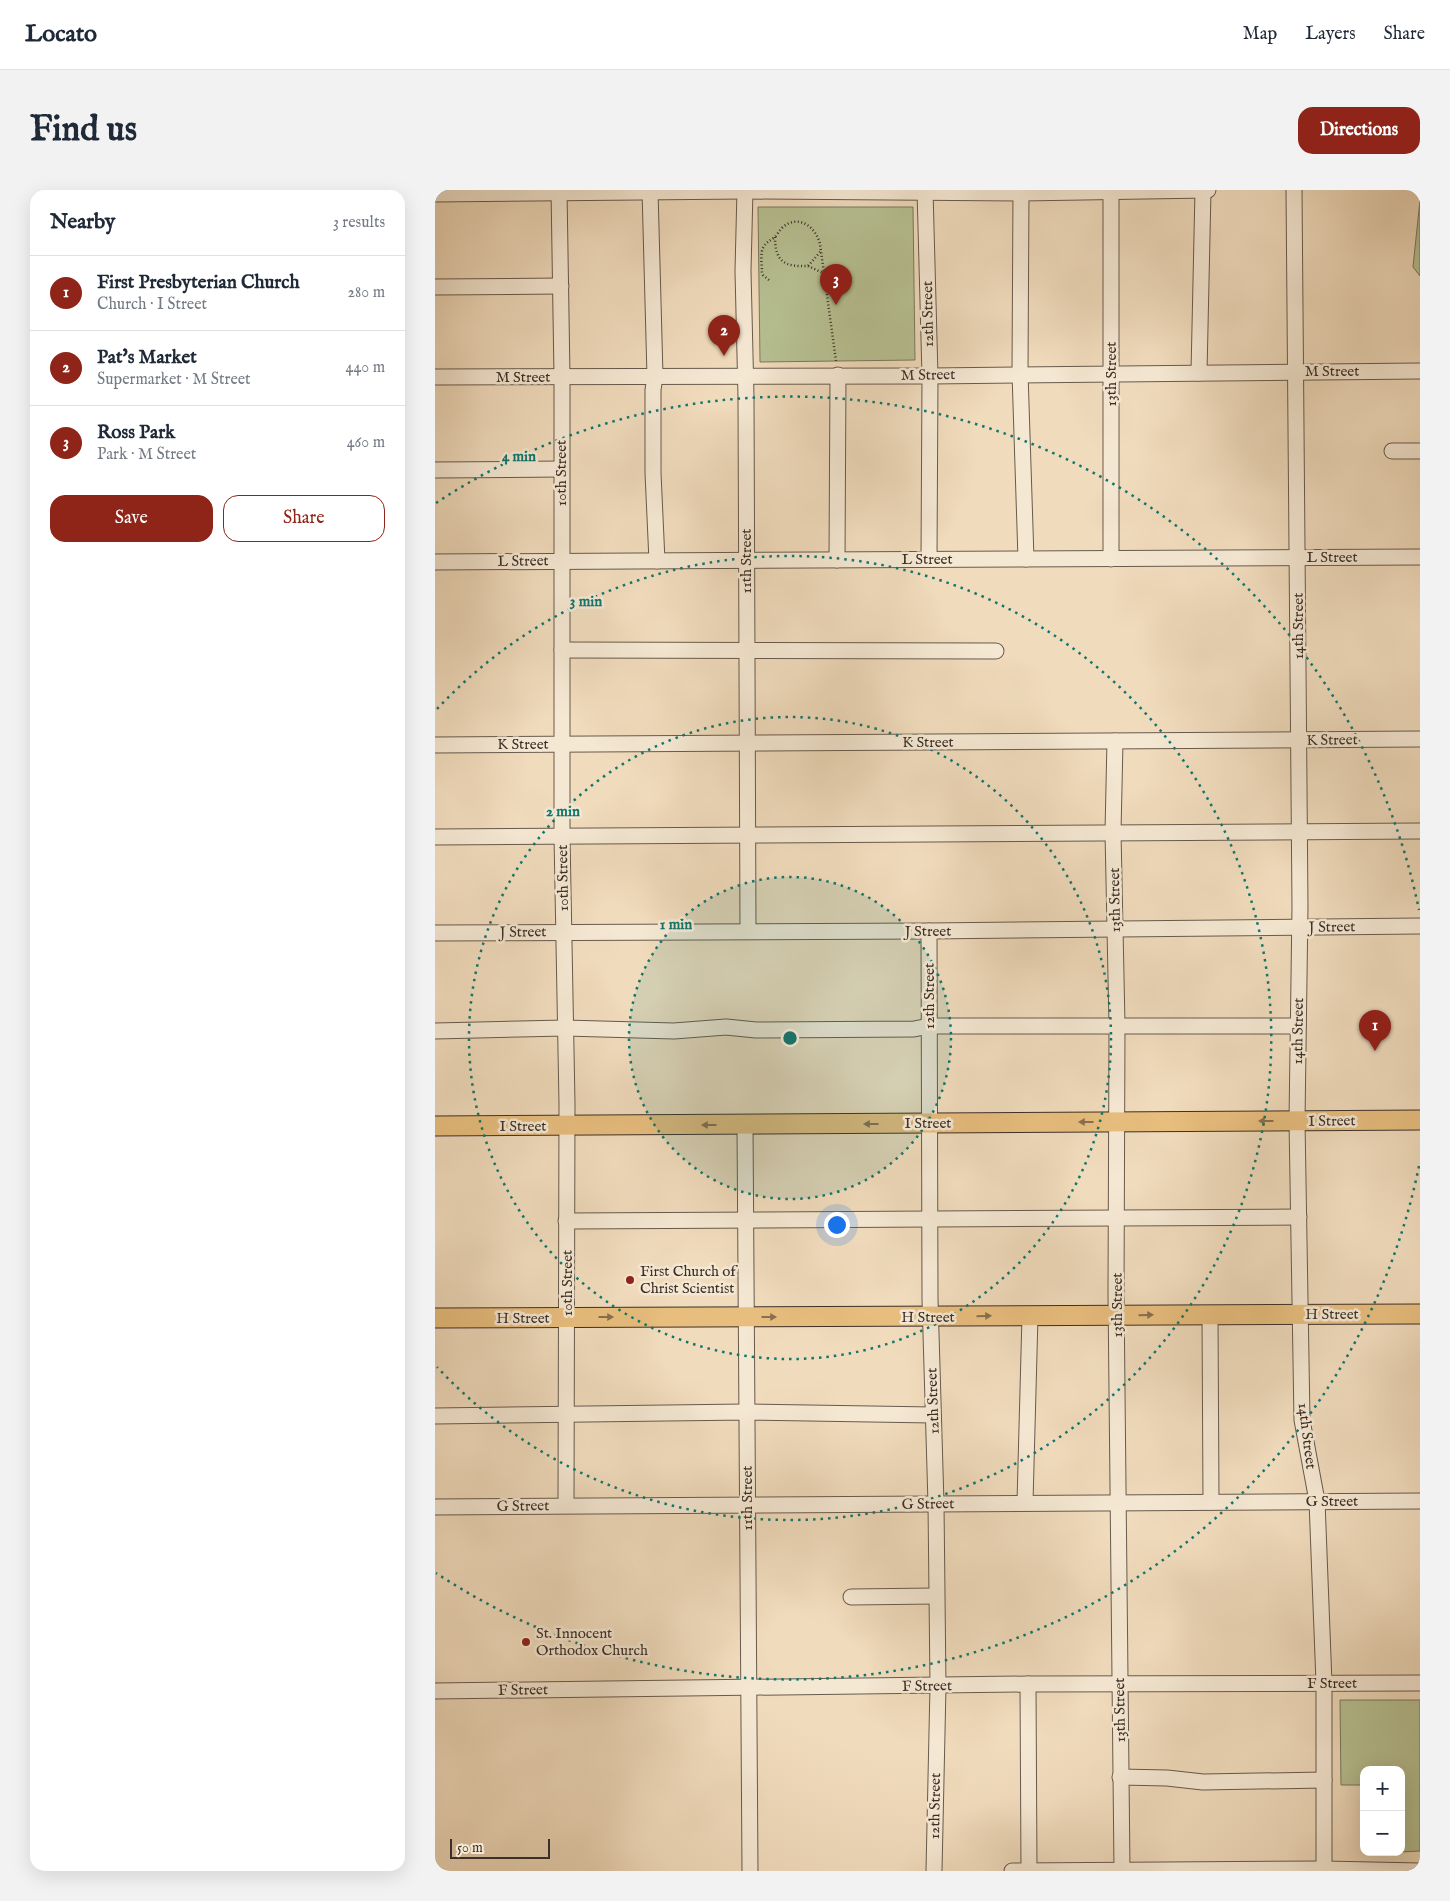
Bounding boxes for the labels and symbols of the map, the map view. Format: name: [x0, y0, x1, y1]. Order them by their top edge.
pin: 3: [820, 264, 852, 305]
street label: 12th Street: [918, 281, 938, 347]
pin: 2: [708, 315, 740, 356]
street label: 13th Street: [1102, 342, 1121, 406]
street label: M Street: [1305, 362, 1359, 381]
street label: M Street: [901, 365, 955, 385]
street label: M Street: [496, 368, 550, 387]
street label: 10th Street: [552, 440, 571, 506]
text: 4 min: [502, 447, 536, 466]
street label: 11th Street: [737, 529, 756, 593]
street label: L Street: [1306, 548, 1358, 567]
street label: L Street: [901, 550, 953, 569]
street label: L Street: [497, 551, 549, 571]
text: 3 min: [570, 592, 602, 611]
street label: 14th Street: [1289, 593, 1308, 659]
street label: K Street: [1306, 730, 1358, 750]
street label: K Street: [902, 733, 954, 752]
street label: K Street: [497, 735, 549, 754]
text: 2 min: [546, 802, 580, 821]
street label: 10th Street: [553, 845, 573, 911]
street label: 13th Street: [1105, 867, 1125, 933]
text: 1 min: [660, 915, 692, 934]
street label: J Street: [1307, 917, 1355, 937]
street label: J Street: [498, 922, 546, 942]
street label: J Street: [903, 922, 951, 941]
street label: 12th Street: [920, 963, 939, 1029]
street label: 14th Street: [1288, 998, 1308, 1064]
pin: 1: [1359, 1010, 1391, 1051]
centre of rings: [781, 1029, 799, 1047]
street label: I Street: [1308, 1111, 1356, 1131]
street label: I Street: [905, 1114, 952, 1133]
street label: I Street: [500, 1117, 547, 1136]
one-way arrow: [1258, 1117, 1274, 1125]
one-way arrow: [1078, 1118, 1094, 1126]
one-way arrow: [863, 1120, 879, 1128]
one-way arrow: [701, 1121, 717, 1129]
your location: [824, 1212, 850, 1238]
street label: 10th Street: [558, 1250, 577, 1316]
place label: First Church of Christ Scientist: [640, 1262, 738, 1298]
street label: 13th Street: [1108, 1273, 1127, 1337]
marker: First Church of Christ Scientist: [624, 1274, 636, 1286]
street label: H Street: [1305, 1305, 1359, 1324]
street label: H Street: [901, 1308, 955, 1327]
street label: H Street: [496, 1309, 550, 1328]
one-way arrow: [1138, 1311, 1154, 1319]
one-way arrow: [976, 1312, 992, 1320]
one-way arrow: [598, 1313, 614, 1321]
one-way arrow: [761, 1313, 777, 1321]
street label: 12th Street: [922, 1368, 944, 1434]
street label: 14th Street: [1294, 1402, 1320, 1470]
street label: 11th Street: [738, 1466, 757, 1530]
street label: G Street: [1306, 1492, 1358, 1511]
street label: G Street: [902, 1494, 954, 1514]
street label: G Street: [497, 1496, 549, 1516]
place label: St. Innocent Orthodox Church: [536, 1624, 648, 1660]
marker: St. Innocent Orthodox Church: [520, 1636, 532, 1648]
street label: F Street: [1307, 1674, 1357, 1693]
street label: F Street: [902, 1676, 952, 1696]
street label: 13th Street: [1110, 1677, 1130, 1743]
street label: F Street: [498, 1680, 548, 1700]
street label: 12th Street: [925, 1773, 945, 1839]
scale bar: [450, 1836, 550, 1859]

